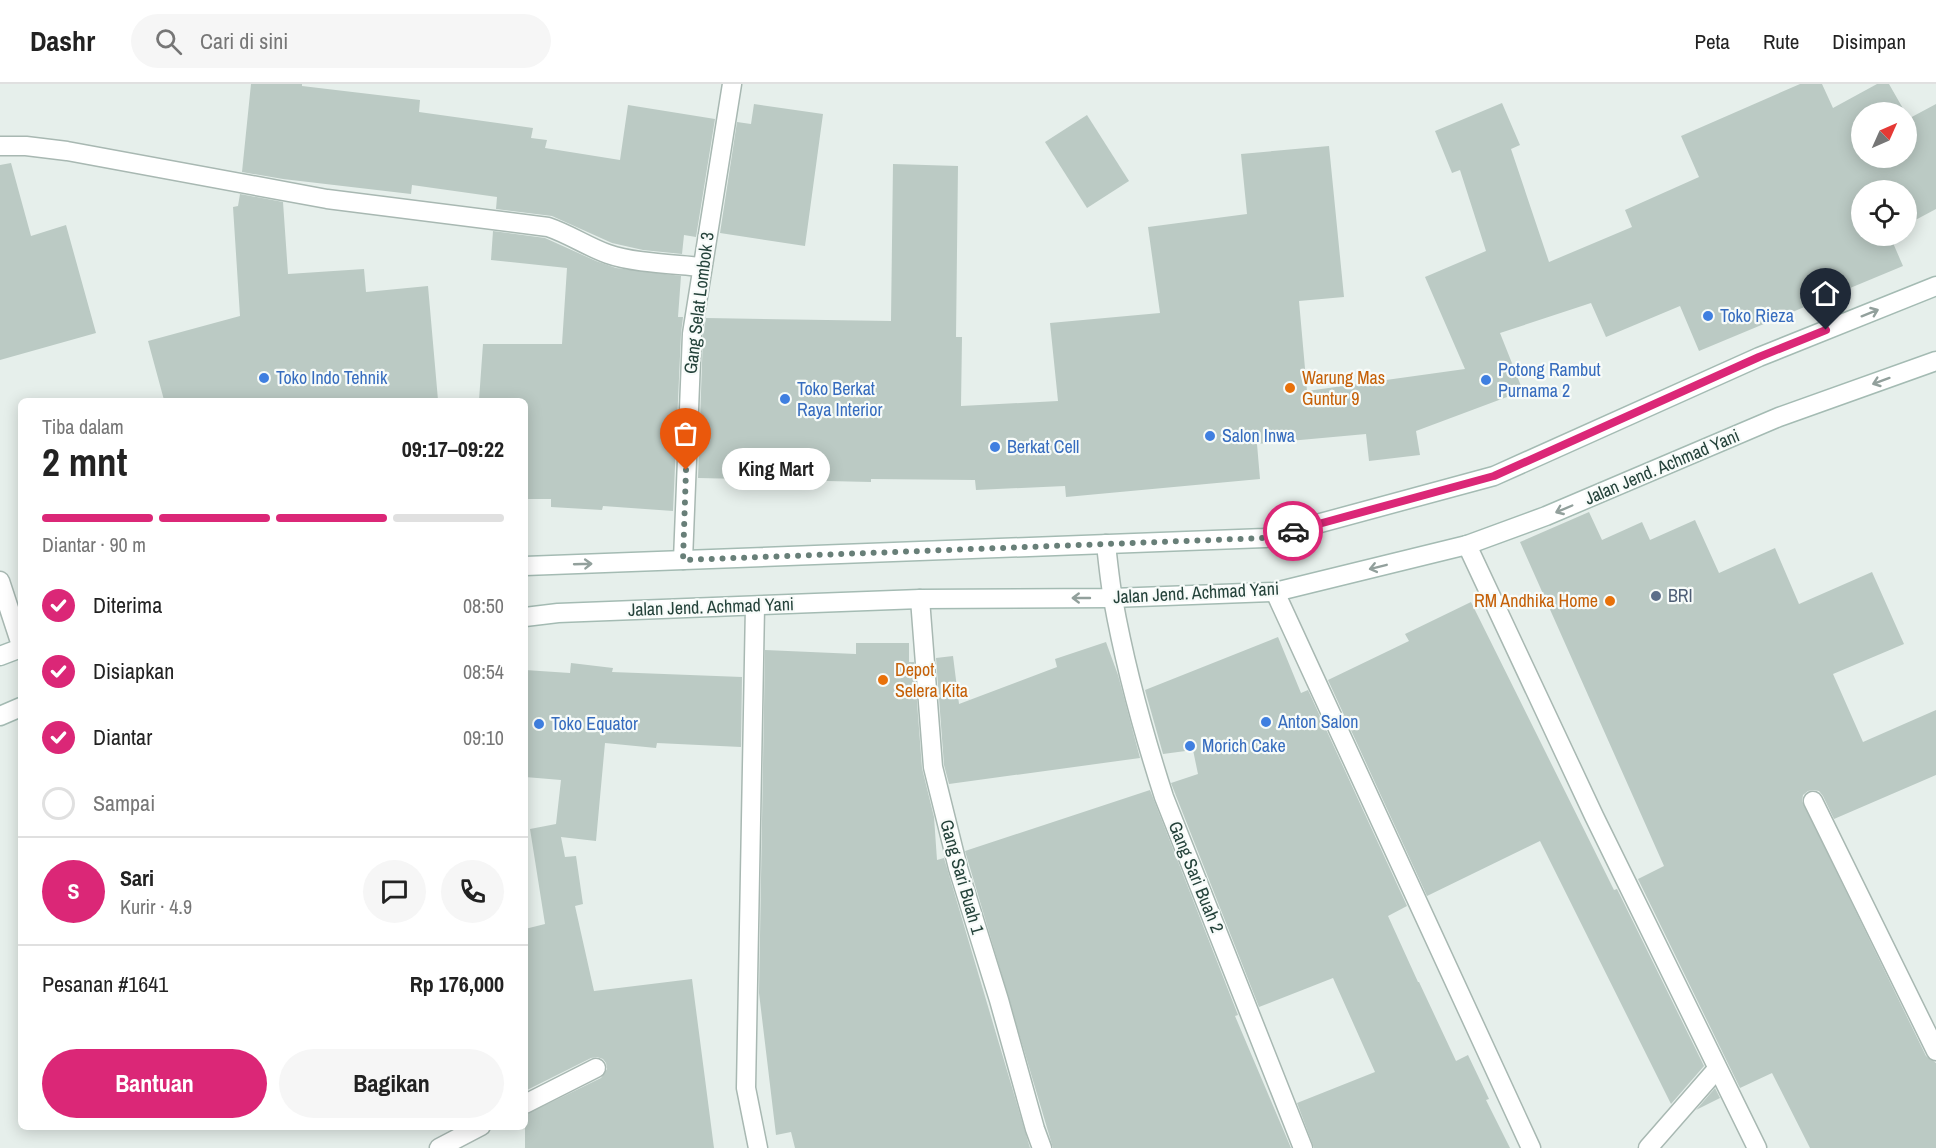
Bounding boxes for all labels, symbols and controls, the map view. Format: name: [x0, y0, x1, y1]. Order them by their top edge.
search box: [131, 14, 551, 68]
text: Dashr: [30, 22, 95, 60]
icon: search: [152, 25, 185, 58]
text: Cari di sini: [200, 26, 288, 56]
text: Peta: [1694, 27, 1730, 56]
text: Rute: [1763, 27, 1799, 56]
text: Disimpan: [1832, 27, 1906, 56]
north arrow: [1851, 102, 1917, 168]
map controls: [1851, 102, 1917, 246]
button: locate: [1851, 180, 1917, 246]
street label: Gang Selat Lombok 3: [677, 231, 720, 375]
pin: [1800, 268, 1851, 330]
icon: home: [1809, 277, 1842, 310]
place label: Toko Rieza: [1720, 303, 1794, 328]
one-way arrow: [1860, 307, 1878, 318]
marker: Toko Rieza: [1701, 309, 1715, 323]
place label: Potong Rambut Purnama 2: [1498, 357, 1601, 403]
place label: Toko Indo Tehnik: [276, 365, 388, 390]
place label: Warung Mas Guntur 9: [1302, 365, 1385, 411]
marker: Toko Indo Tehnik: [257, 371, 271, 385]
marker: Potong Rambut Purnama 2: [1479, 373, 1493, 387]
place label: Toko Berkat Raya Interior: [797, 376, 882, 422]
one-way arrow: [1872, 376, 1891, 387]
marker: Warung Mas Guntur 9: [1283, 381, 1297, 395]
marker: Toko Berkat Raya Interior: [778, 392, 792, 406]
pin: [660, 408, 711, 470]
text: Tiba dalam: [42, 413, 124, 440]
icon: bag: [669, 417, 702, 450]
place label: Salon Inwa: [1222, 423, 1295, 448]
street label: Jalan Jend. Achmad Yani: [1580, 423, 1743, 510]
marker: Salon Inwa: [1203, 429, 1217, 443]
text: 09:17–09:22: [402, 434, 504, 464]
place label: Berkat Cell: [1007, 434, 1079, 459]
text: 2 mnt: [42, 436, 127, 488]
marker: Berkat Cell: [988, 440, 1002, 454]
callout: King Mart: [722, 449, 830, 491]
text: King Mart: [738, 455, 814, 482]
courier: [1263, 501, 1323, 561]
one-way arrow: [1555, 504, 1573, 515]
icon: car: [1277, 515, 1310, 548]
text: Diantar · 90 m: [42, 531, 146, 558]
one-way arrow: [573, 558, 593, 569]
one-way arrow: [1369, 561, 1388, 573]
street label: Jalan Jend. Achmad Yani: [1112, 576, 1280, 609]
place label: BRI: [1668, 583, 1693, 608]
place label: RM Andhika Home: [1474, 588, 1598, 613]
icon: check: [42, 589, 75, 622]
marker: BRI: [1649, 589, 1663, 603]
text: Diterima: [93, 590, 162, 620]
street label: Jalan Jend. Achmad Yani: [628, 591, 794, 622]
text: 08:50: [463, 592, 504, 619]
one-way arrow: [1072, 592, 1092, 604]
marker: RM Andhika Home: [1603, 594, 1617, 608]
icon: check: [42, 655, 75, 688]
text: Disiapkan: [93, 656, 174, 686]
place label: Depot Selera Kita: [895, 657, 968, 703]
text: 08:54: [463, 658, 504, 685]
marker: Depot Selera Kita: [876, 673, 890, 687]
place label: Anton Salon: [1277, 709, 1358, 734]
place label: Toko Equator: [551, 711, 638, 736]
marker: Anton Salon: [1259, 715, 1273, 729]
marker: Toko Equator: [532, 717, 546, 731]
icon: check: [42, 721, 75, 754]
text: Diantar: [93, 722, 152, 752]
text: 09:10: [463, 724, 504, 751]
place label: Morich Cake: [1202, 733, 1286, 758]
marker: Morich Cake: [1183, 739, 1197, 753]
text: Sampai: [93, 788, 155, 818]
street label: Gang Sari Buah 1: [934, 817, 991, 938]
street label: Gang Sari Buah 2: [1163, 817, 1230, 936]
button: chat: [363, 860, 426, 923]
button: phone: [441, 860, 504, 923]
text: Sari: [120, 863, 154, 893]
text: S: [67, 876, 80, 906]
text: Kurir · 4.9: [120, 893, 192, 920]
text: Pesanan #1641: [42, 969, 168, 999]
text: Rp 176,000: [410, 969, 504, 999]
button: Bantuan: [42, 1049, 267, 1118]
button: Bagikan: [279, 1049, 504, 1118]

